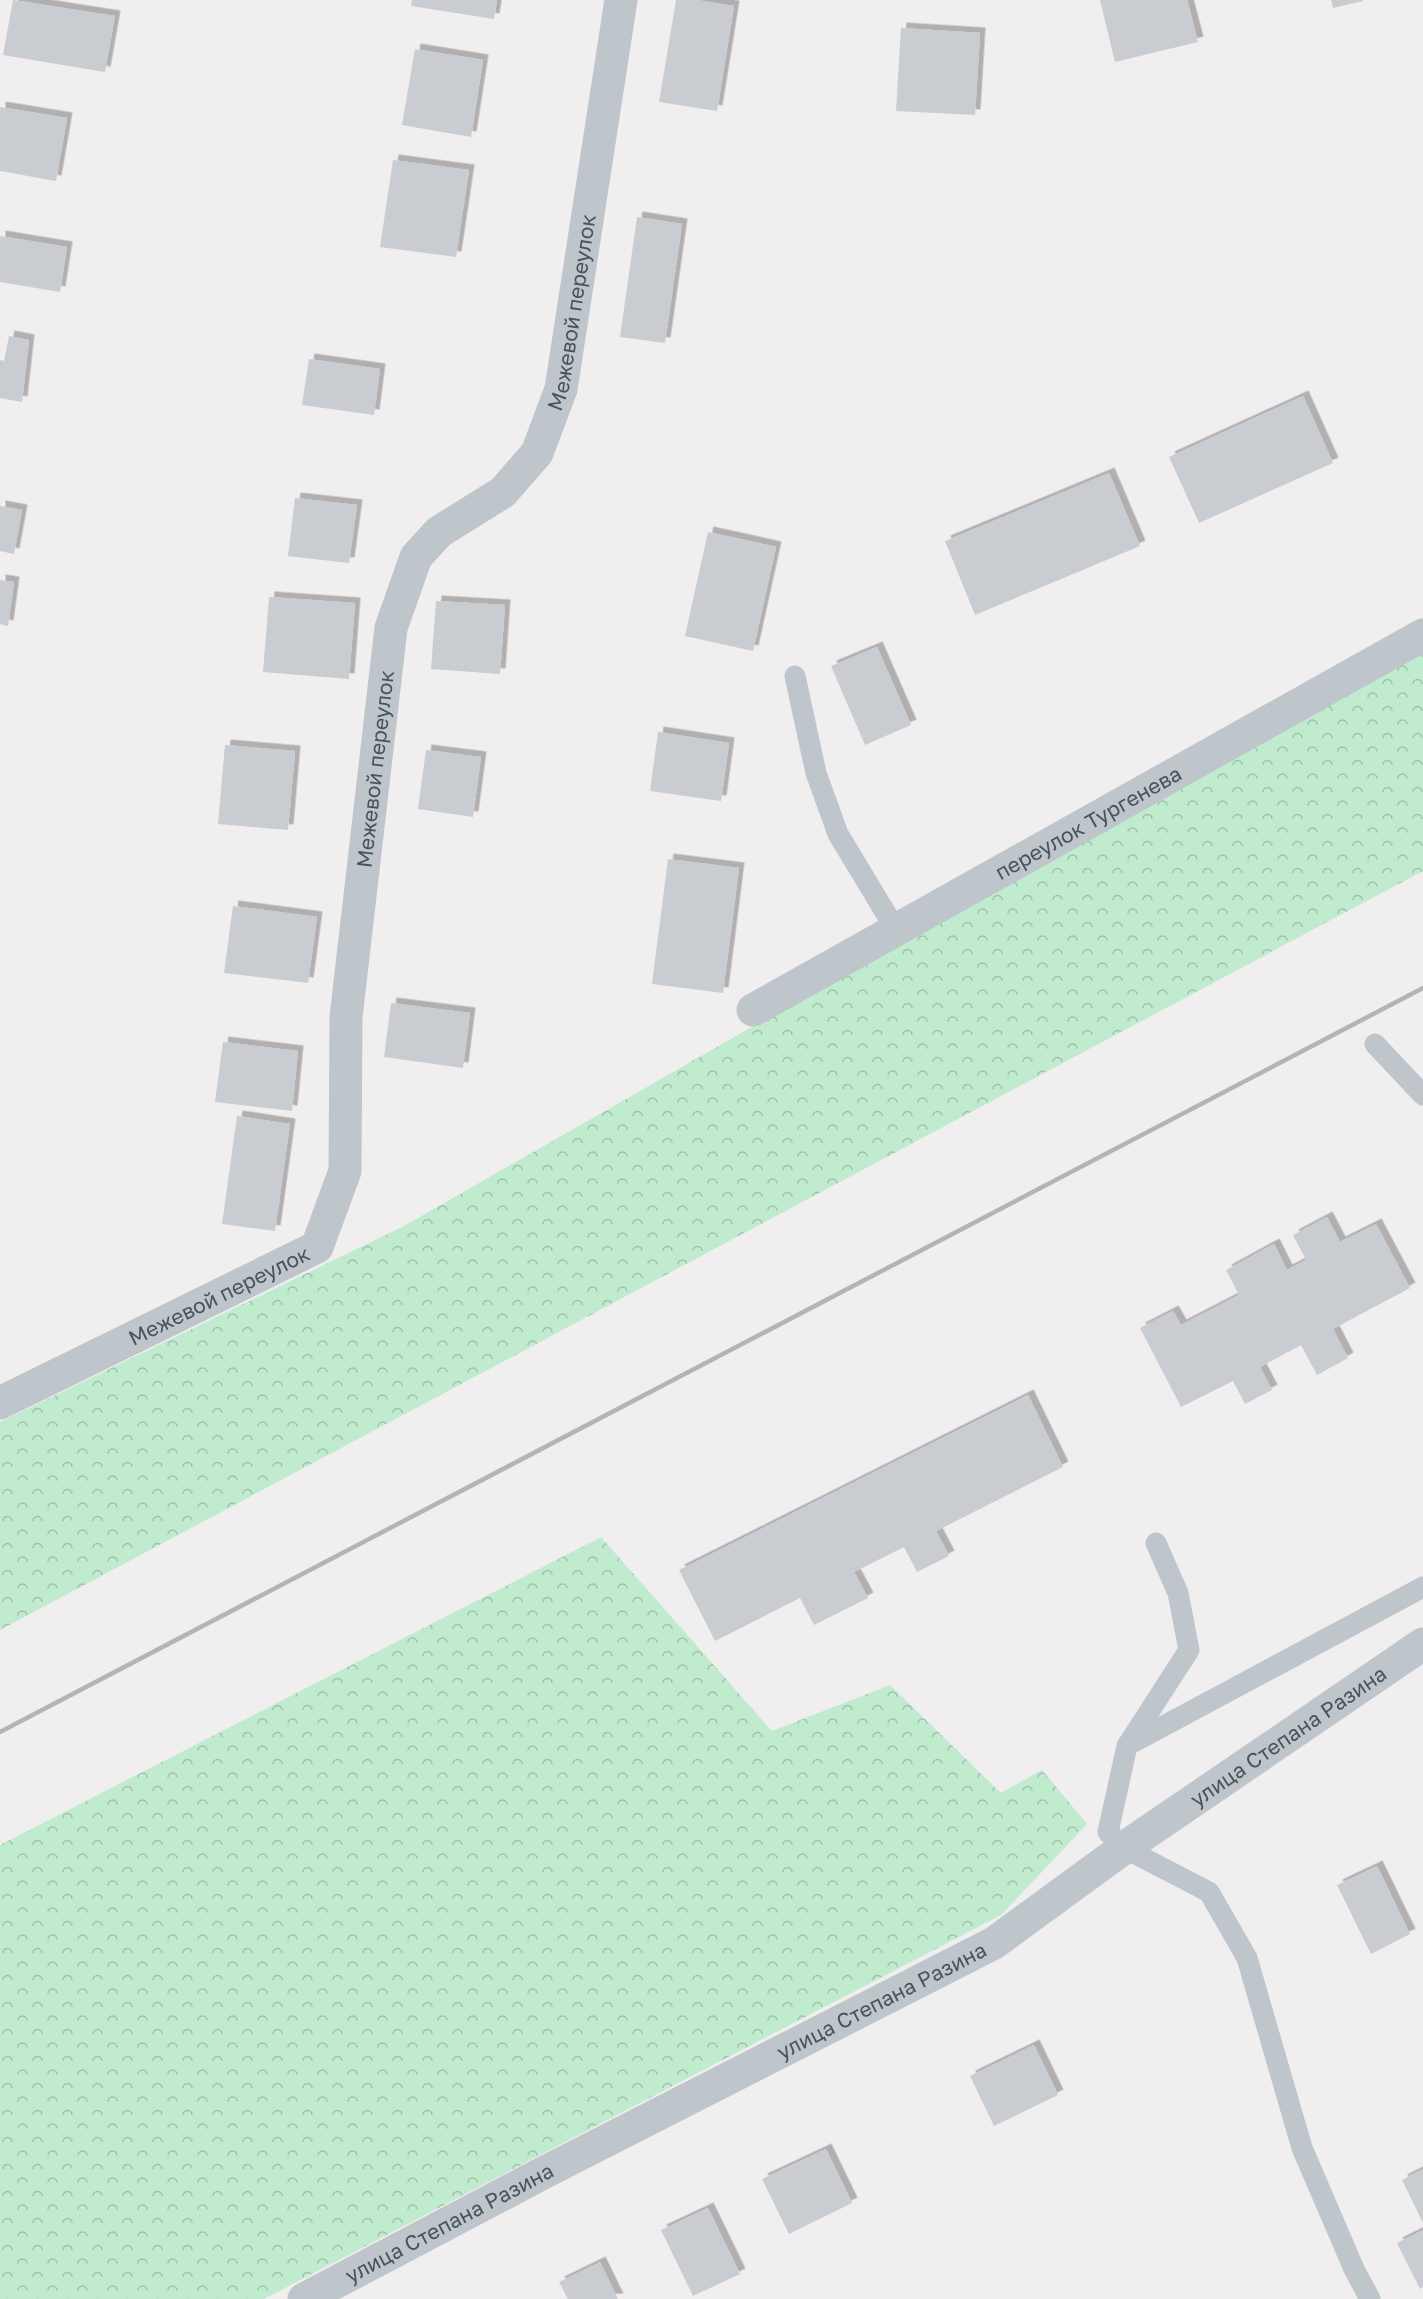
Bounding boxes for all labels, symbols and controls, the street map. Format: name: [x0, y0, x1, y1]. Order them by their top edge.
street label: Межевой переулок: [541, 212, 601, 414]
street label: Межевой переулок: [350, 669, 399, 869]
street label: переулок Тургенева: [990, 760, 1186, 885]
street label: Межевой переулок: [124, 1240, 314, 1351]
street label: улица Степана Разина: [1185, 1660, 1391, 1812]
street label: улица Степана Разина: [772, 1936, 991, 2065]
street label: улица Степана Разина: [340, 2157, 558, 2288]

